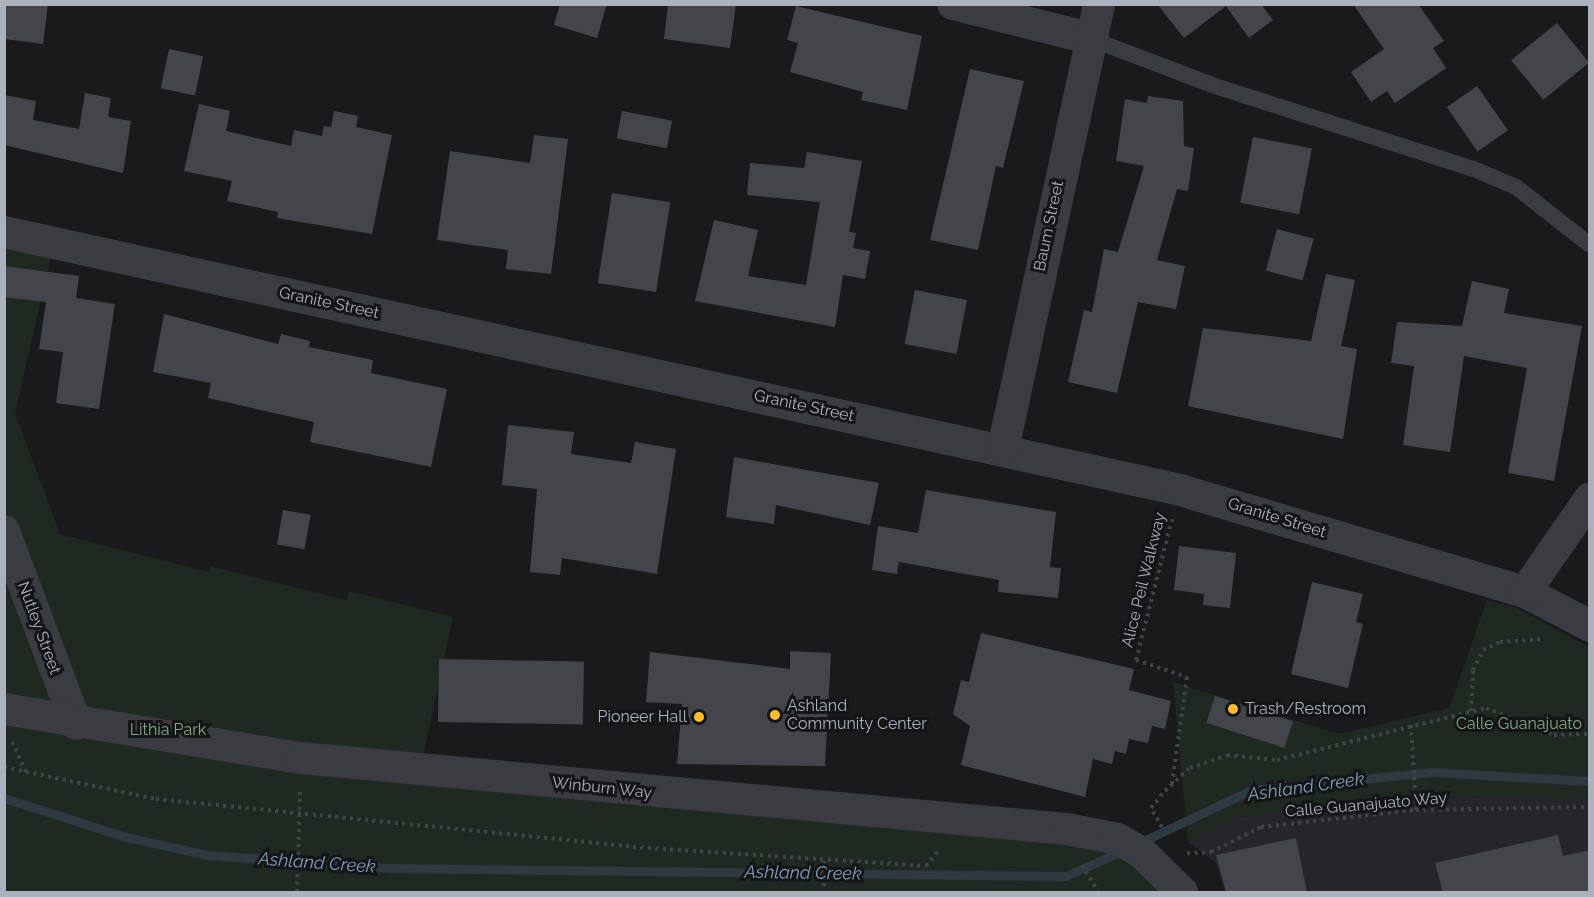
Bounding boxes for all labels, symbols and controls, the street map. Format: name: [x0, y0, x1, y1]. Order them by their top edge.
street label: Baum Street: [1030, 179, 1068, 273]
street label: Granite Street: [277, 283, 381, 323]
street label: Granite Street: [752, 386, 856, 426]
street label: Granite Street: [1226, 494, 1328, 542]
street label: Alice Peil Walkway: [1118, 510, 1170, 650]
street label: Nutley Street: [13, 579, 65, 677]
place label: Ashland Community Center: [787, 696, 927, 734]
place label: Trash/Restroom: [1245, 699, 1366, 719]
marker: Trash/Restroom: [1226, 702, 1240, 716]
place label: Pioneer Hall: [597, 707, 687, 727]
marker: Ashland Community Center: [768, 708, 782, 722]
marker: Pioneer Hall: [692, 710, 706, 724]
park label: Calle Guanajuato: [1456, 714, 1582, 734]
park label: Lithia Park: [130, 720, 206, 740]
water label: Ashland Creek: [1246, 768, 1366, 806]
street label: Winburn Way: [551, 773, 653, 803]
street label: Calle Guanajuato Way: [1284, 788, 1448, 822]
water label: Ashland Creek: [258, 848, 376, 878]
water label: Ashland Creek: [744, 861, 862, 885]

